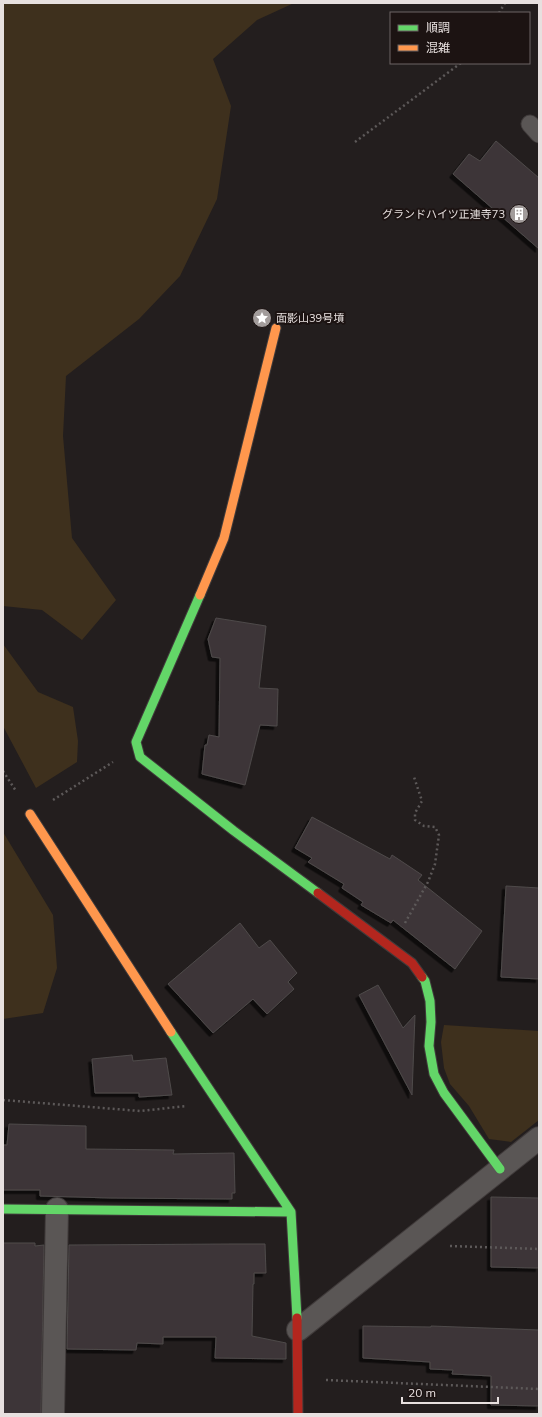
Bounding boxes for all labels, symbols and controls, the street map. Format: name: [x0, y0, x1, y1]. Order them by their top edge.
legend: [390, 12, 530, 64]
text: 順調: [426, 20, 450, 35]
text: 混雑: [426, 40, 450, 55]
building icon: グランドハイツ正連寺73: [508, 203, 530, 225]
place label: グランドハイツ正連寺73: [382, 207, 505, 221]
place icon: 面影山39号墳: [251, 307, 273, 329]
place label: 面影山39号墳: [276, 311, 344, 325]
scale bar: [402, 1379, 498, 1405]
text: 20 m: [408, 1385, 436, 1400]

